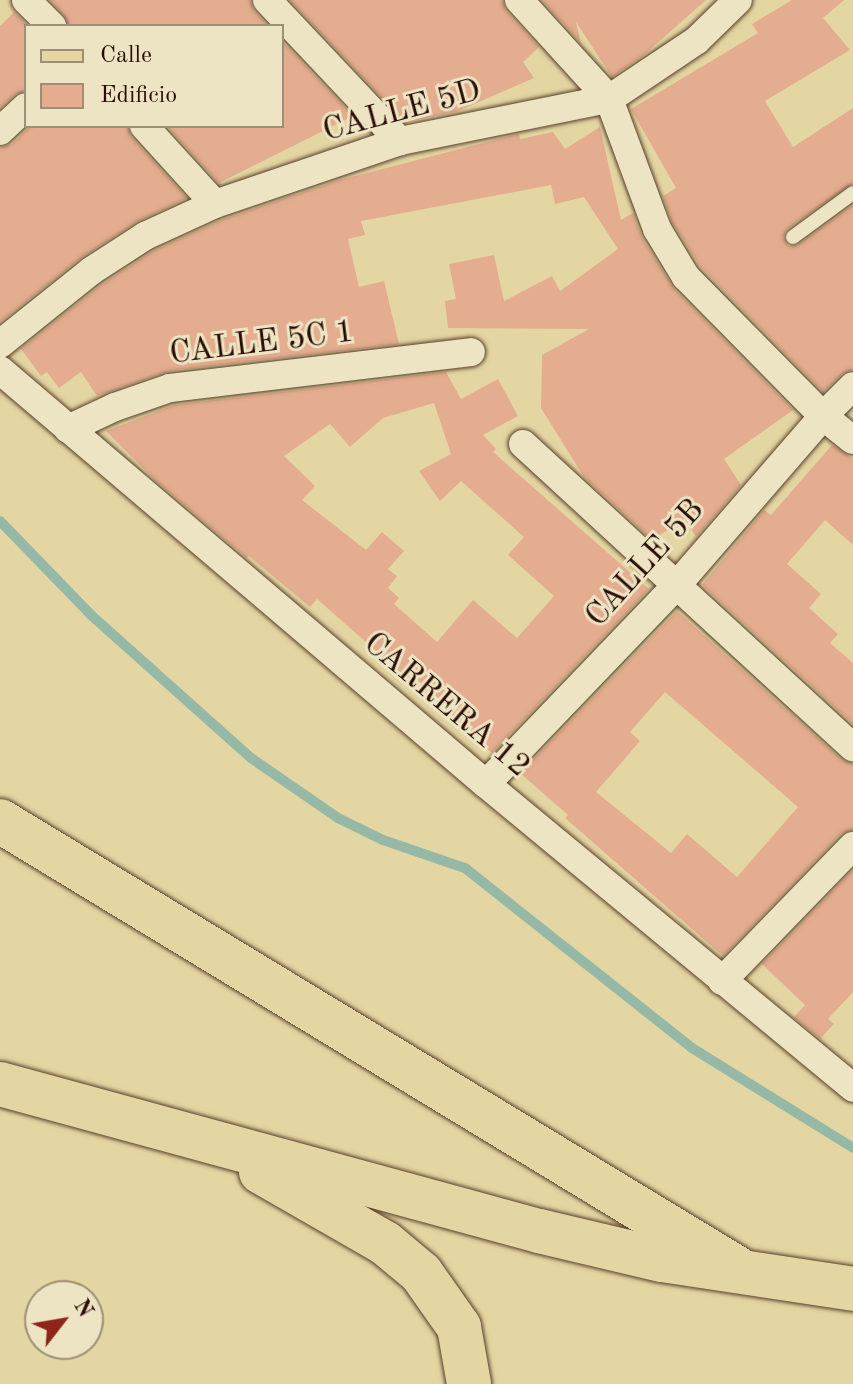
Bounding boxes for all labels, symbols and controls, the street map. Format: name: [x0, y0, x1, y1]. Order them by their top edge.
legend: [24, 24, 284, 128]
text: Calle: [100, 44, 152, 68]
street label: CALLE 5D: [319, 73, 485, 151]
text: Edificio: [100, 84, 177, 108]
street label: CALLE 5C 1: [168, 314, 356, 374]
street label: CALLE 5B: [579, 492, 713, 636]
street label: CARRERA 12: [355, 625, 537, 787]
north arrow: [24, 1280, 104, 1360]
text: N: [69, 1296, 97, 1322]

